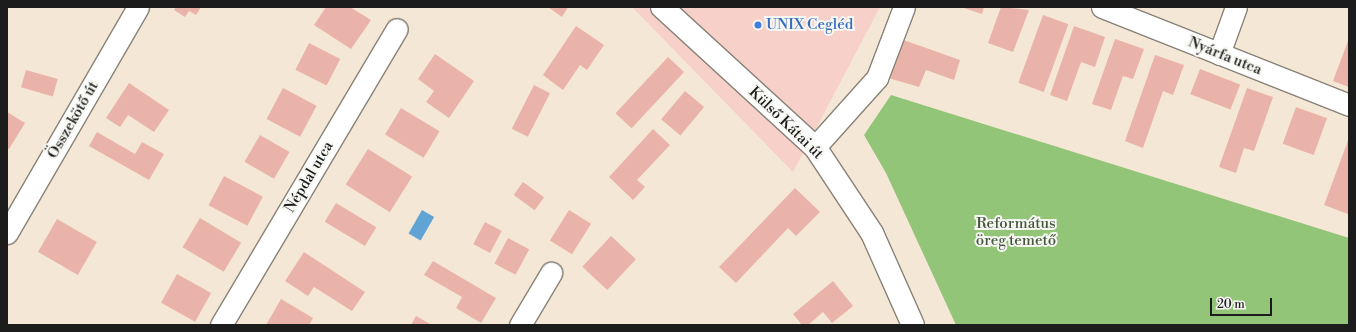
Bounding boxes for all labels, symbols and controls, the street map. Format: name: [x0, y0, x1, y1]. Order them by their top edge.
place label: UNIX Cegléd: [766, 16, 853, 34]
marker: UNIX Cegléd: [753, 20, 763, 30]
street label: Nyárfa utca: [1186, 33, 1264, 79]
street label: Összekötő út: [44, 78, 102, 162]
street label: Külső Kátai út: [745, 83, 827, 163]
street label: Népdal utca: [281, 138, 337, 216]
park label: Református öreg temető: [976, 214, 1056, 249]
scale bar: [1212, 290, 1274, 316]
text: 20 m: [1217, 297, 1245, 312]

